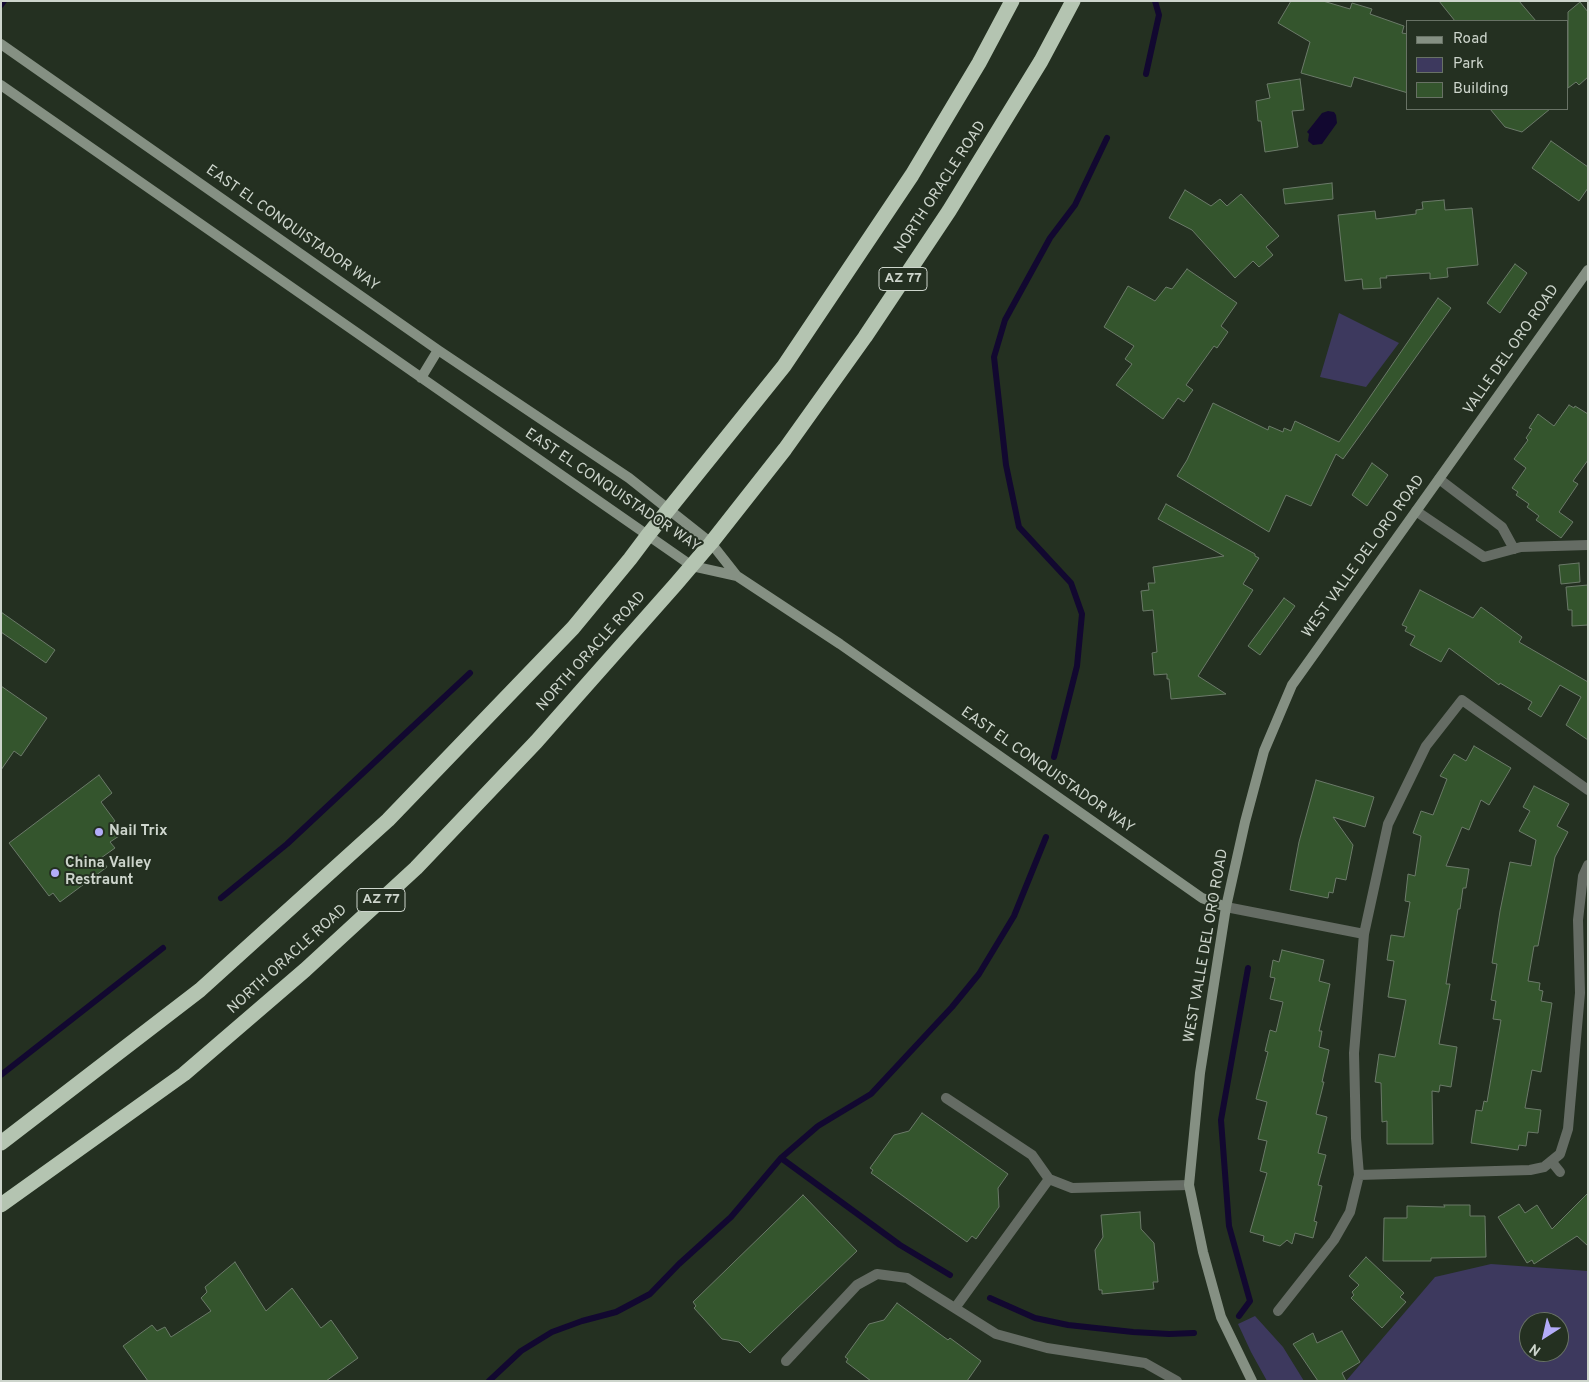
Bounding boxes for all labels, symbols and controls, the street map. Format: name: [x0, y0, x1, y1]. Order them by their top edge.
legend: [1406, 20, 1569, 110]
text: Road: [1453, 30, 1488, 49]
text: Park: [1453, 55, 1484, 74]
text: Building: [1453, 80, 1508, 99]
street label: NORTH ORACLE ROAD: [891, 118, 991, 258]
street label: EAST EL CONQUISTADOR WAY: [202, 162, 382, 296]
road number: AZ 77: [879, 268, 927, 290]
street label: VALLE DEL ORO ROAD: [1460, 282, 1564, 418]
street label: EAST EL CONQUISTADOR WAY: [521, 425, 703, 557]
street label: WEST VALLE DEL ORO ROAD: [1299, 472, 1429, 642]
street label: NORTH ORACLE ROAD: [534, 589, 650, 715]
street label: EAST EL CONQUISTADOR WAY: [957, 704, 1137, 838]
place label: Nail Trix: [109, 823, 168, 841]
marker: Nail Trix: [93, 826, 105, 838]
street label: WEST VALLE DEL ORO ROAD: [1181, 848, 1233, 1044]
place label: China Valley Restraunt: [65, 855, 151, 890]
marker: China Valley Restraunt: [49, 867, 61, 879]
road number: AZ 77: [357, 888, 405, 912]
street label: NORTH ORACLE ROAD: [225, 902, 351, 1018]
north arrow: [1519, 1312, 1569, 1362]
text: N: [1527, 1339, 1545, 1359]

